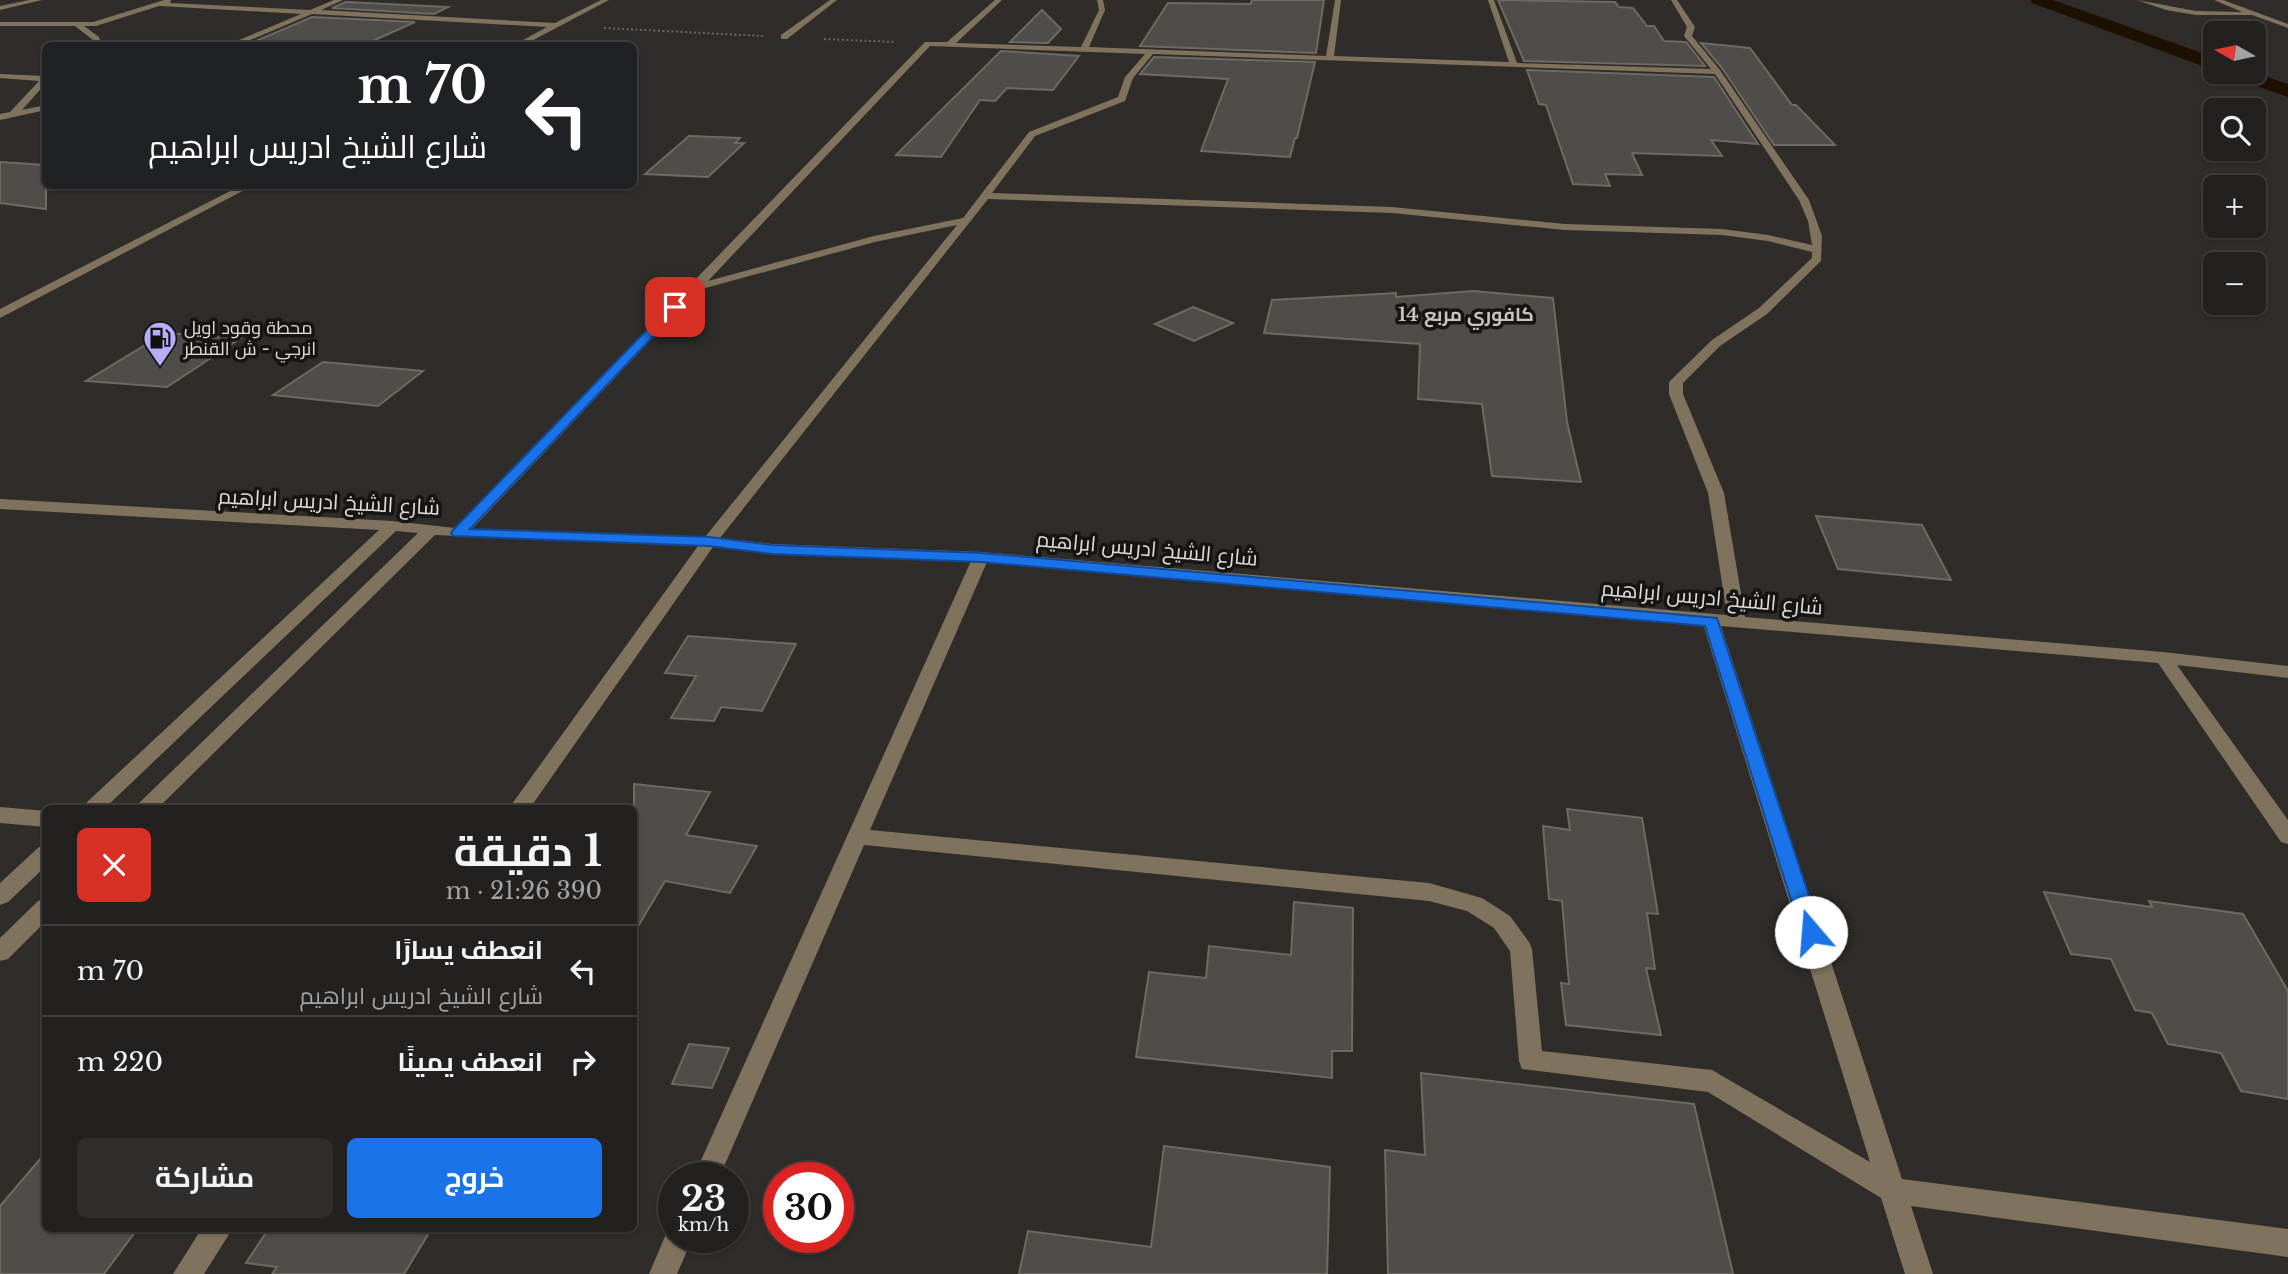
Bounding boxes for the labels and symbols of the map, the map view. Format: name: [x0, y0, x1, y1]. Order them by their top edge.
north arrow: [2203, 21, 2266, 84]
pin: [645, 277, 705, 337]
district label: كافوري مربع 14: [1398, 303, 1534, 330]
place label: محطة وقود اويل انرجي - ش القنطر: [183, 317, 316, 363]
fuel station icon: محطة وقود اويل انرجي - ش القنطر: [141, 319, 179, 368]
street label: شارع الشيخ ادريس ابراهيم: [217, 483, 441, 522]
street label: شارع الشيخ ادريس ابراهيم: [1035, 526, 1259, 573]
street label: شارع الشيخ ادريس ابراهيم: [1600, 575, 1824, 622]
position arrow: [1774, 895, 1848, 969]
speed limit sign: 30: [763, 1162, 854, 1253]

